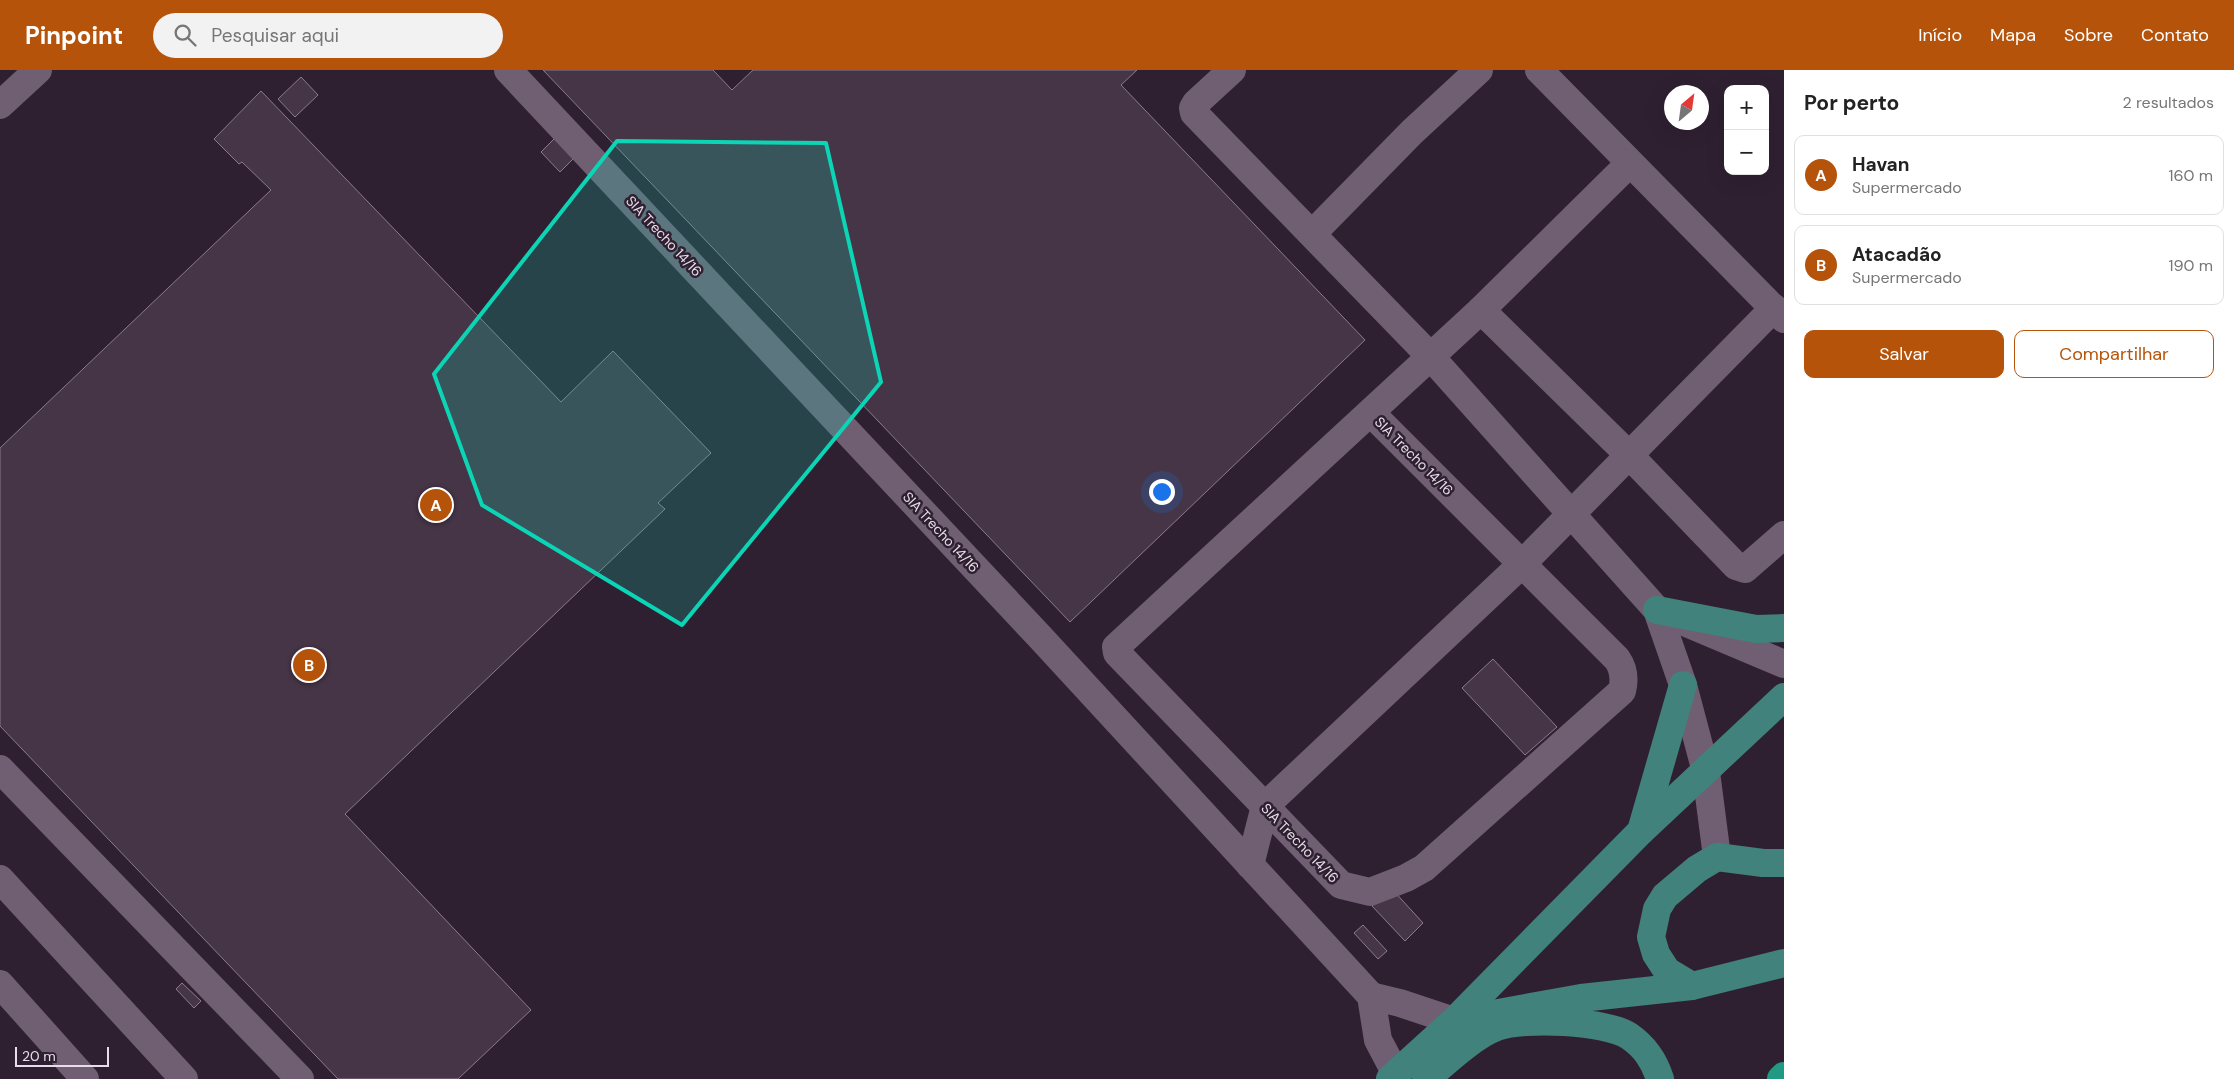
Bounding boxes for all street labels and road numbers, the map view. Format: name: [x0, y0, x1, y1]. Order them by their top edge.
street label: SIA Trecho 14/16: [622, 192, 706, 280]
street label: SIA Trecho 14/16: [1371, 413, 1457, 499]
street label: SIA Trecho 14/16: [899, 488, 983, 576]
street label: SIA Trecho 14/16: [1257, 799, 1343, 887]

